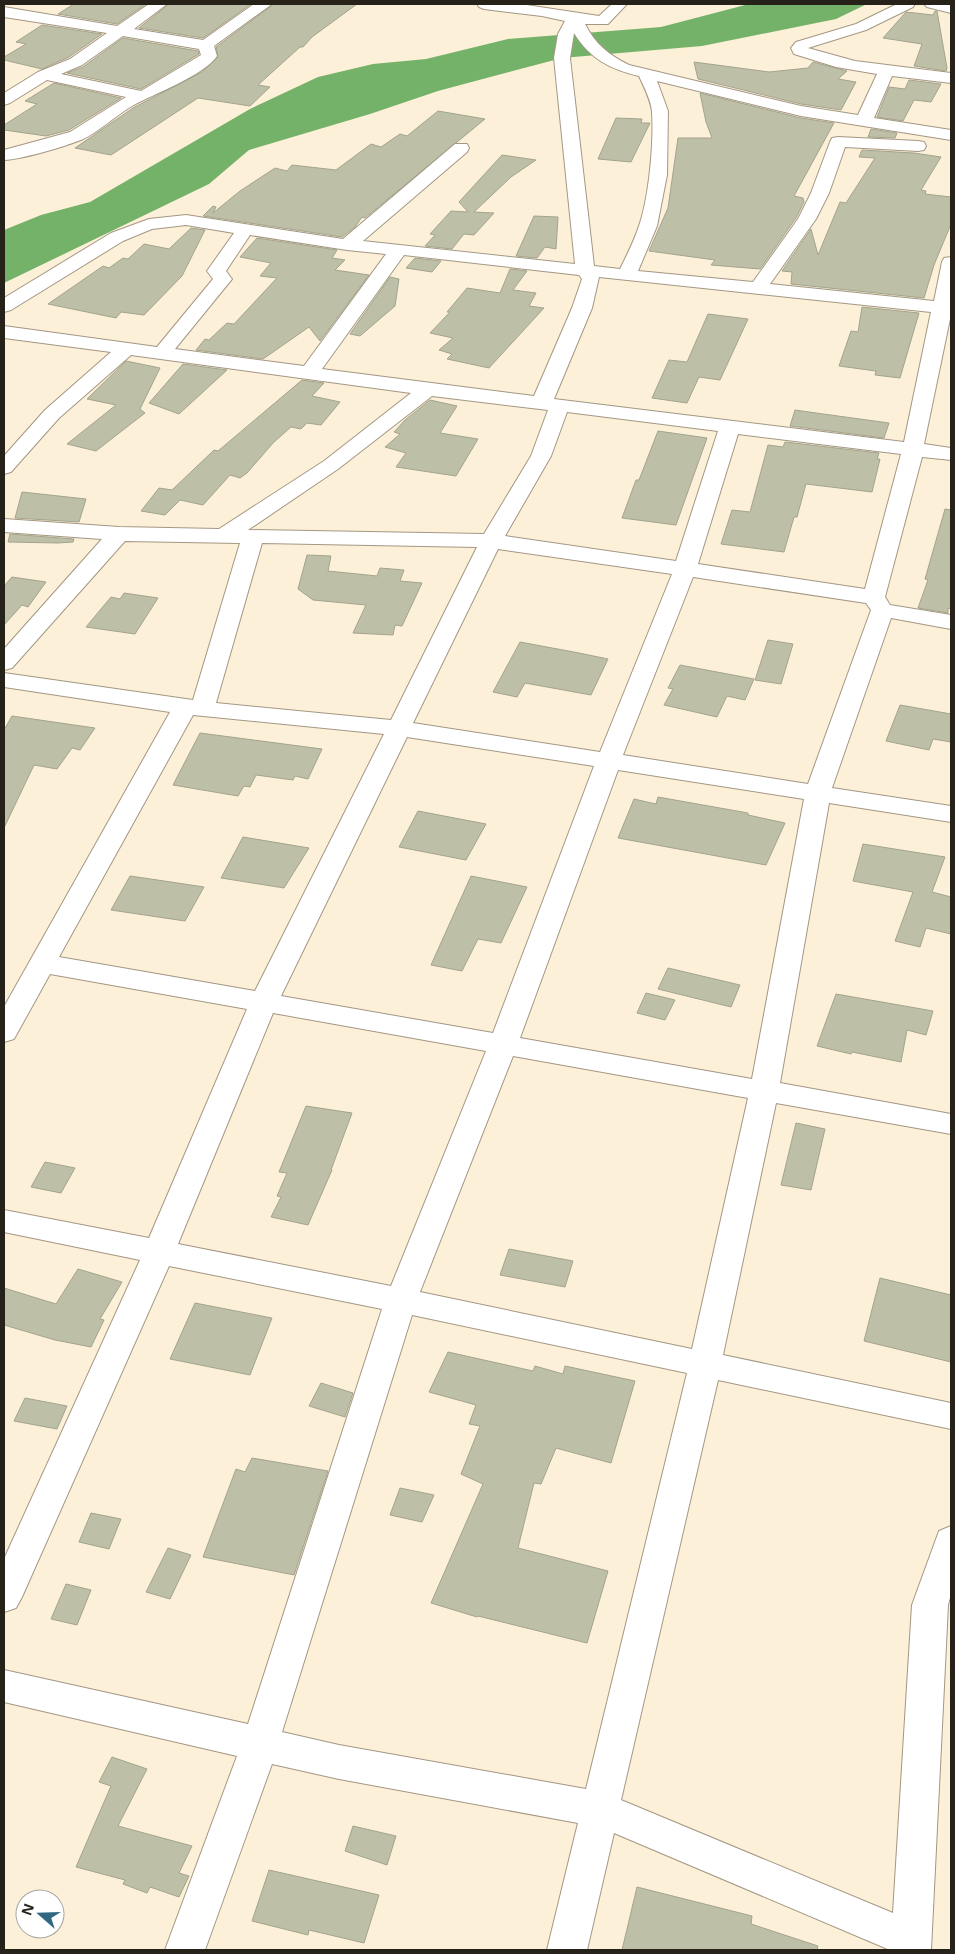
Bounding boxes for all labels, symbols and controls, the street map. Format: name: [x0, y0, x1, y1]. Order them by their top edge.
north arrow: [15, 1889, 65, 1939]
text: N: [16, 1901, 38, 1918]

